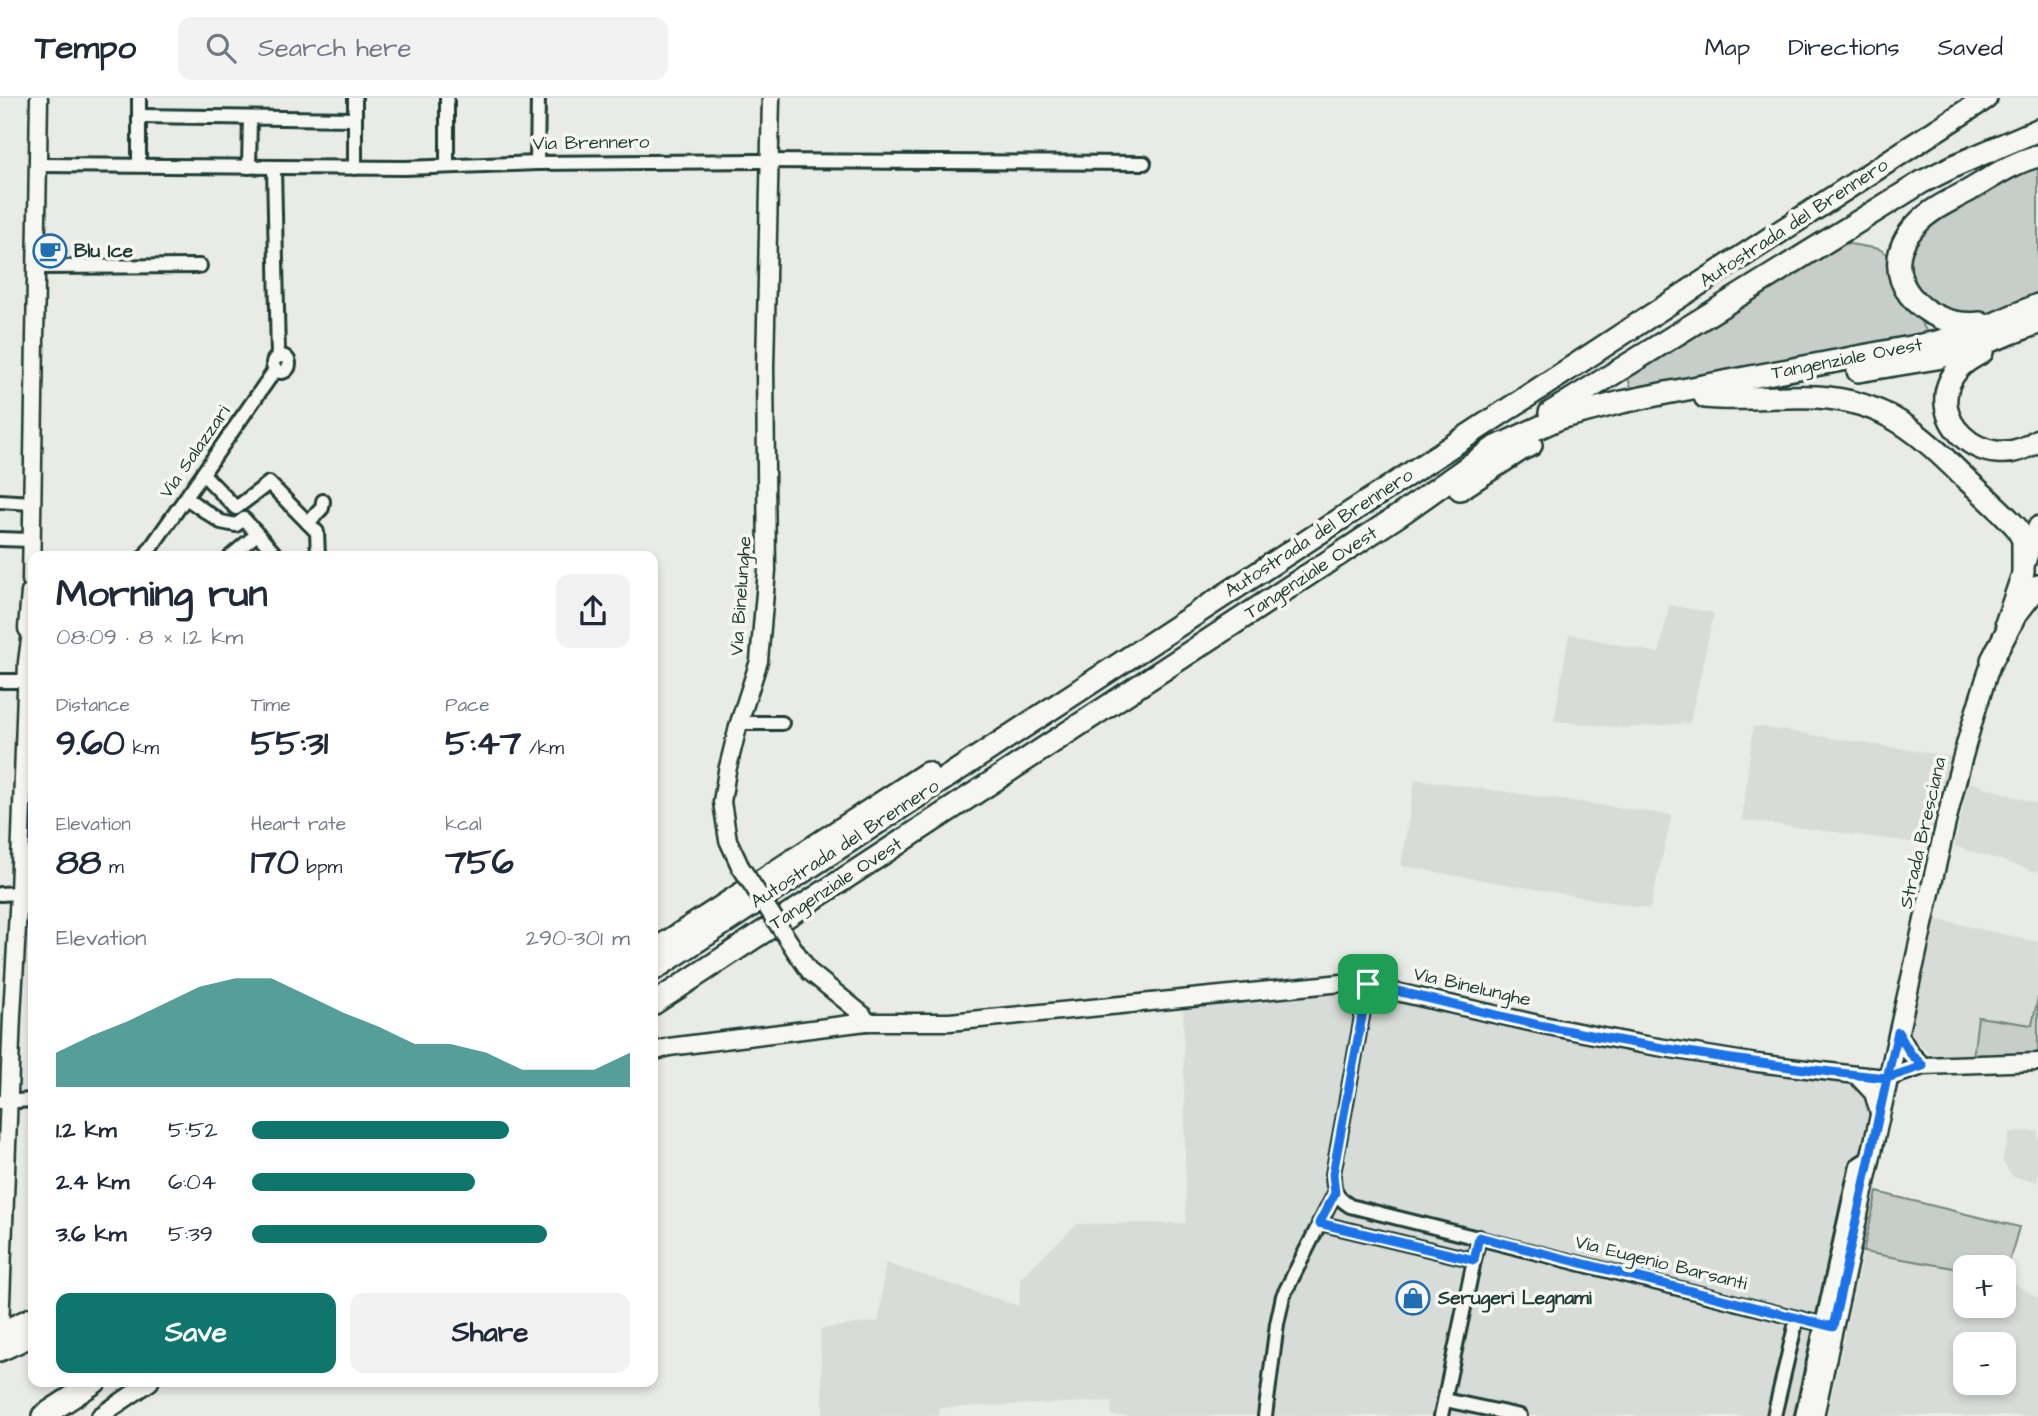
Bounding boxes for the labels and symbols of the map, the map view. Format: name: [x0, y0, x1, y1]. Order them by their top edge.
street label: Via Brennero: [532, 128, 650, 158]
street label: Autostrada del Brennero: [1694, 152, 1894, 294]
cafe icon: Blu Ice: [31, 232, 69, 270]
place label: Blu Ice: [74, 238, 134, 265]
street label: Tangenziale Ovest: [1769, 331, 1925, 388]
street label: Via Salazzari: [153, 400, 237, 504]
street label: Autostrada del Brennero: [1219, 462, 1419, 604]
street label: Tangenziale Ovest: [1239, 520, 1384, 627]
street label: Via Binelunghe: [723, 535, 760, 657]
street label: Strada Bresciana: [1892, 754, 1954, 911]
street label: Autostrada del Brennero: [745, 773, 945, 915]
street label: Tangenziale Ovest: [764, 831, 909, 938]
pin: [1338, 954, 1398, 1014]
street label: Via Binelunghe: [1410, 960, 1533, 1015]
street label: Via Eugenio Barsanti: [1572, 1229, 1750, 1298]
shop icon: Serugeri Legnami: [1394, 1279, 1432, 1317]
place label: Serugeri Legnami: [1437, 1285, 1592, 1313]

